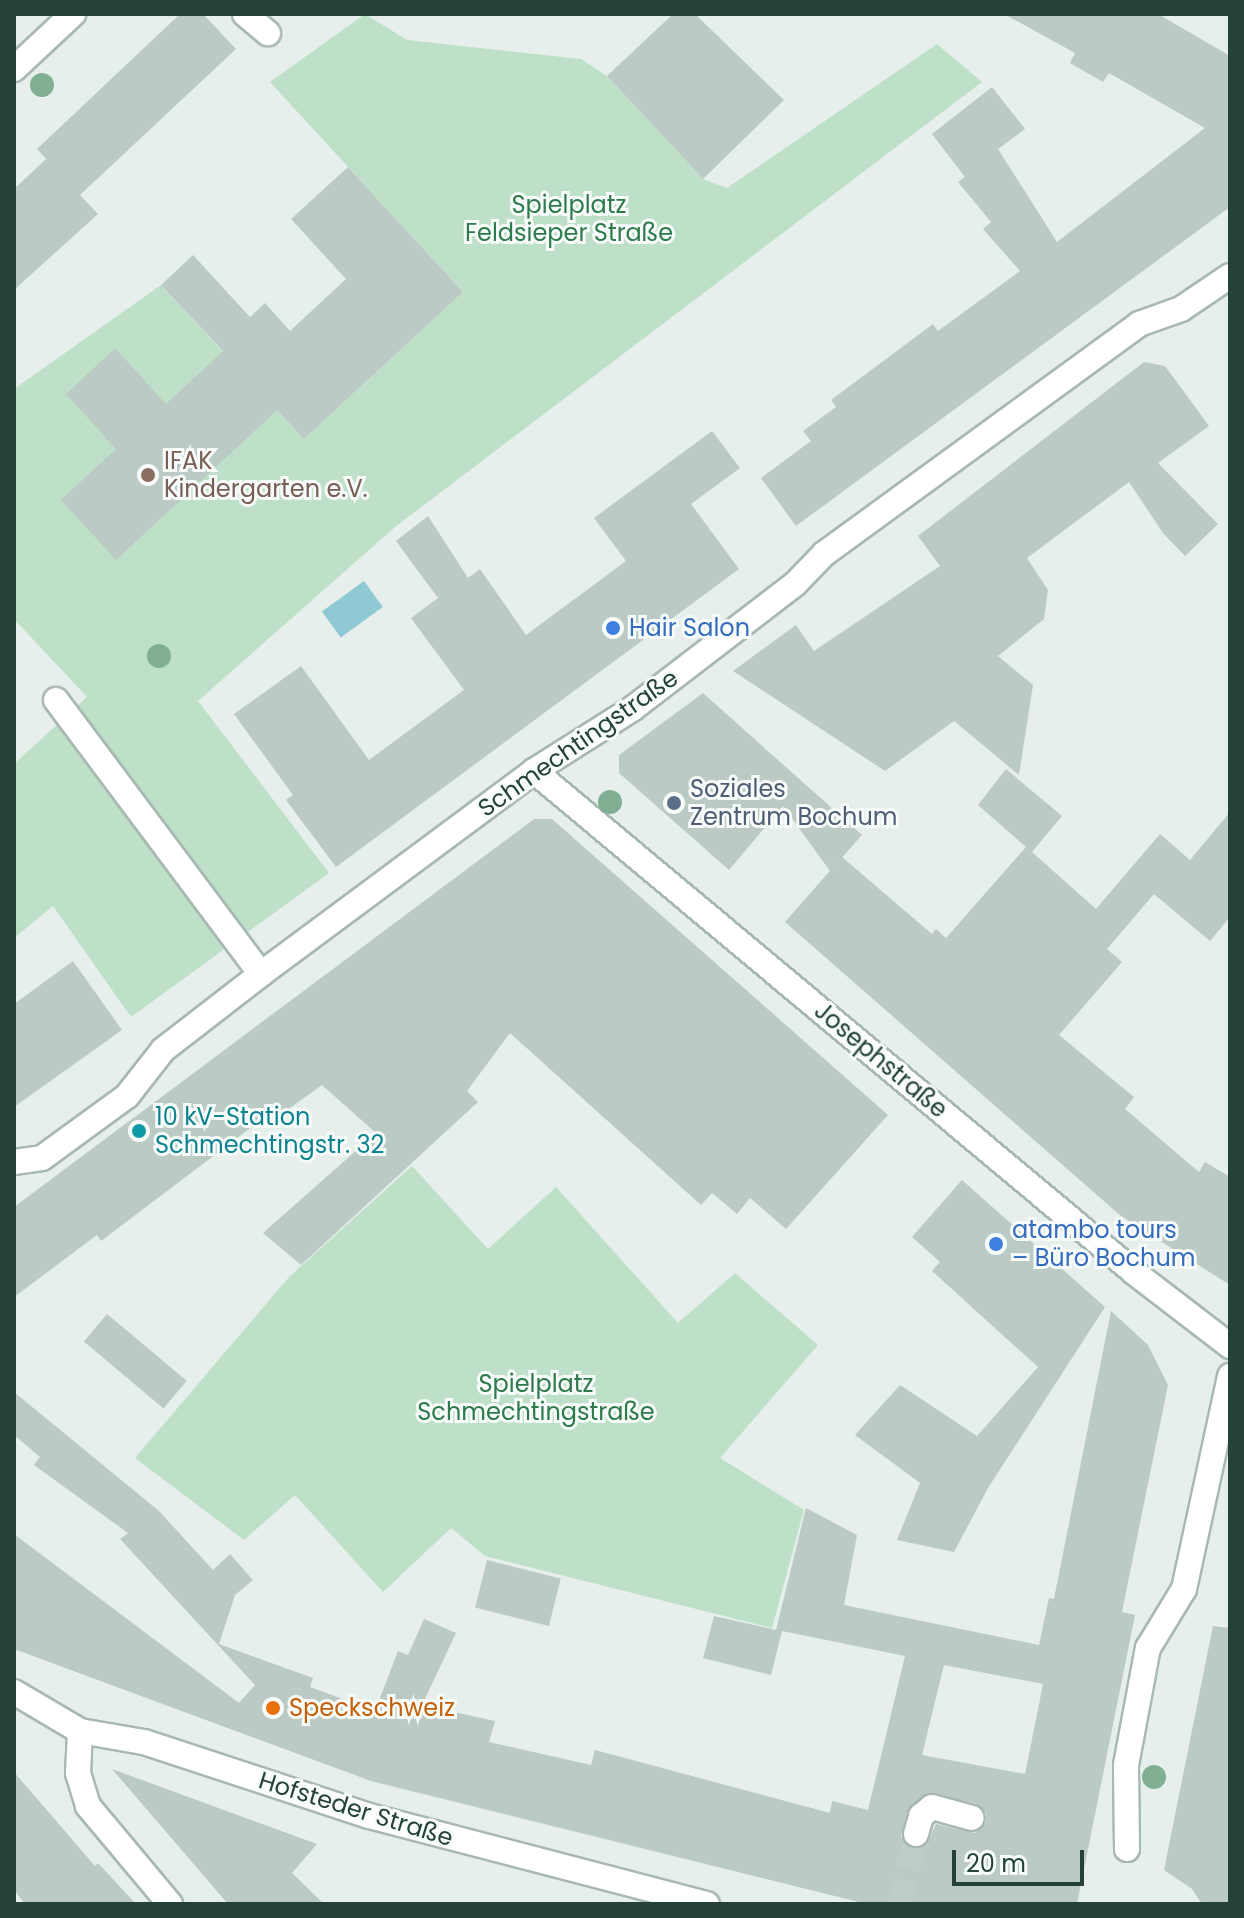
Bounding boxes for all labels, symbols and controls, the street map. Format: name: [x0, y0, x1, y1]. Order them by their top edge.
park label: Spielplatz Feldsieper Straße: [465, 191, 673, 247]
place label: IFAK Kindergarten e.V.: [164, 447, 368, 503]
marker: IFAK Kindergarten e.V.: [139, 466, 157, 484]
place label: Hair Salon: [629, 614, 750, 642]
marker: Hair Salon: [604, 619, 622, 637]
street label: Schmechtingstraße: [472, 663, 684, 823]
place label: Soziales Zentrum Bochum: [690, 775, 897, 831]
marker: Soziales Zentrum Bochum: [665, 794, 683, 812]
street label: Josephstraße: [809, 996, 953, 1124]
place label: 10 kV-Station Schmechtingstr. 32: [155, 1103, 384, 1159]
marker: 10 kV-Station Schmechtingstr. 32: [130, 1122, 148, 1140]
place label: atambo tours – Büro Bochum: [1012, 1216, 1196, 1272]
marker: atambo tours – Büro Bochum: [987, 1235, 1005, 1253]
park label: Spielplatz Schmechtingstraße: [417, 1370, 655, 1426]
place label: Speckschweiz: [289, 1694, 455, 1722]
marker: Speckschweiz: [264, 1699, 282, 1717]
street label: Hofsteder Straße: [255, 1766, 457, 1852]
scale bar: [956, 1834, 1088, 1884]
text: 20 m: [966, 1847, 1026, 1880]

